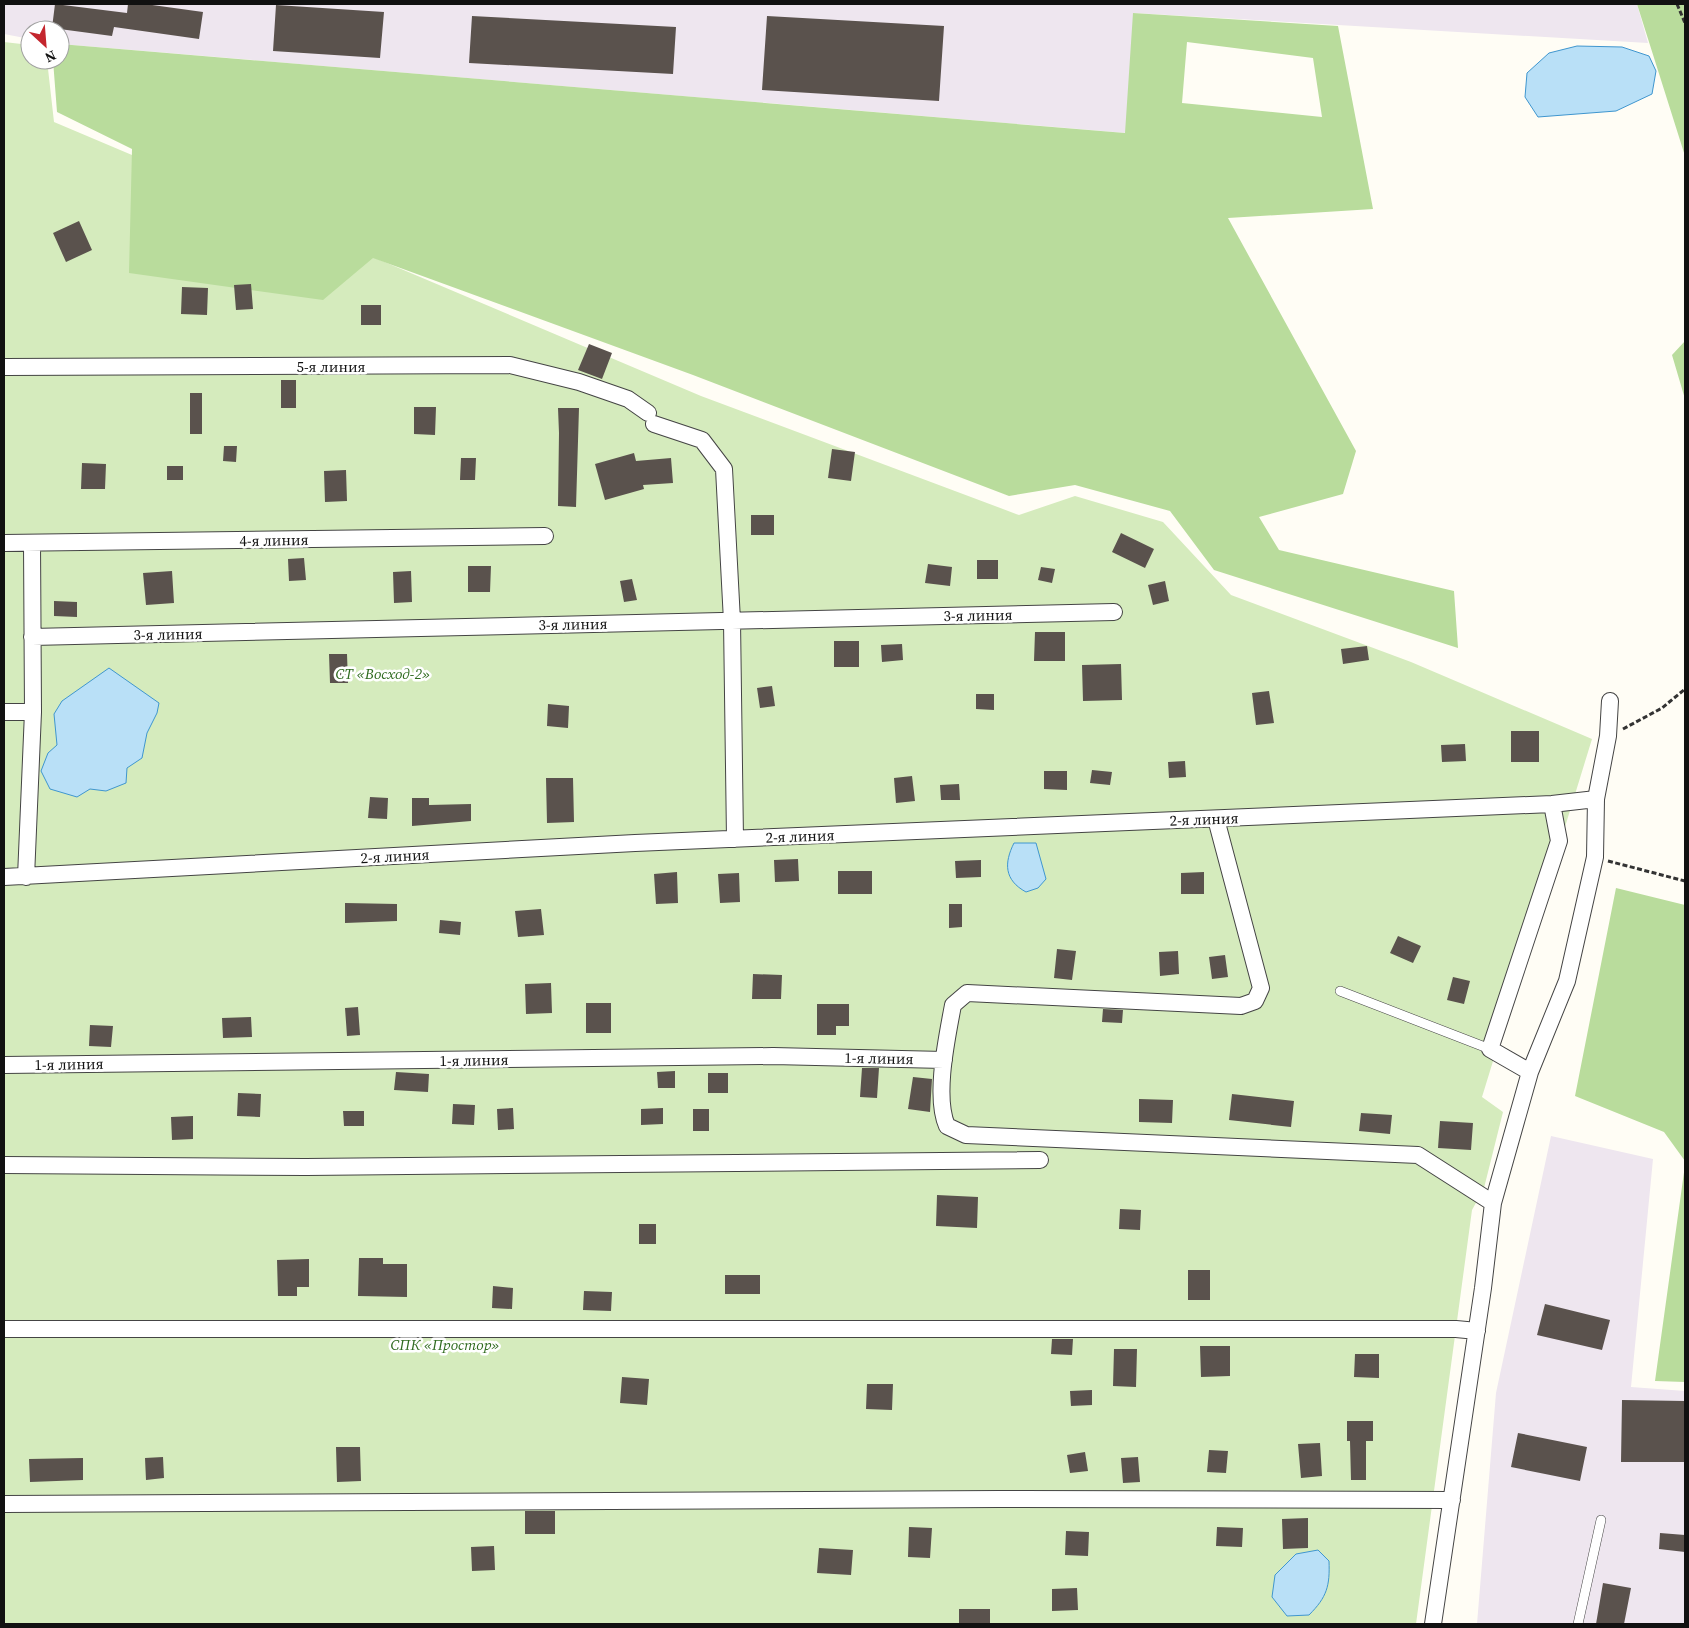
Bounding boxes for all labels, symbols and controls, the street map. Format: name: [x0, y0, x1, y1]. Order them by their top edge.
north arrow: [20, 20, 70, 70]
text: N: [42, 45, 60, 68]
street label: 5-я линия: [296, 356, 366, 377]
street label: 4-я линия: [239, 529, 309, 551]
street label: 3-я линия: [943, 604, 1013, 626]
street label: 3-я линия: [538, 613, 608, 635]
street label: 3-я линия: [133, 623, 203, 645]
park label: СТ «Восход-2»: [336, 663, 430, 684]
street label: 2-я линия: [1169, 807, 1239, 831]
street label: 2-я линия: [765, 824, 835, 848]
street label: 2-я линия: [360, 844, 430, 868]
street label: 1-я линия: [844, 1047, 914, 1069]
street label: 1-я линия: [439, 1049, 509, 1071]
street label: 1-я линия: [34, 1053, 104, 1075]
park label: СПК «Простор»: [390, 1334, 500, 1355]

